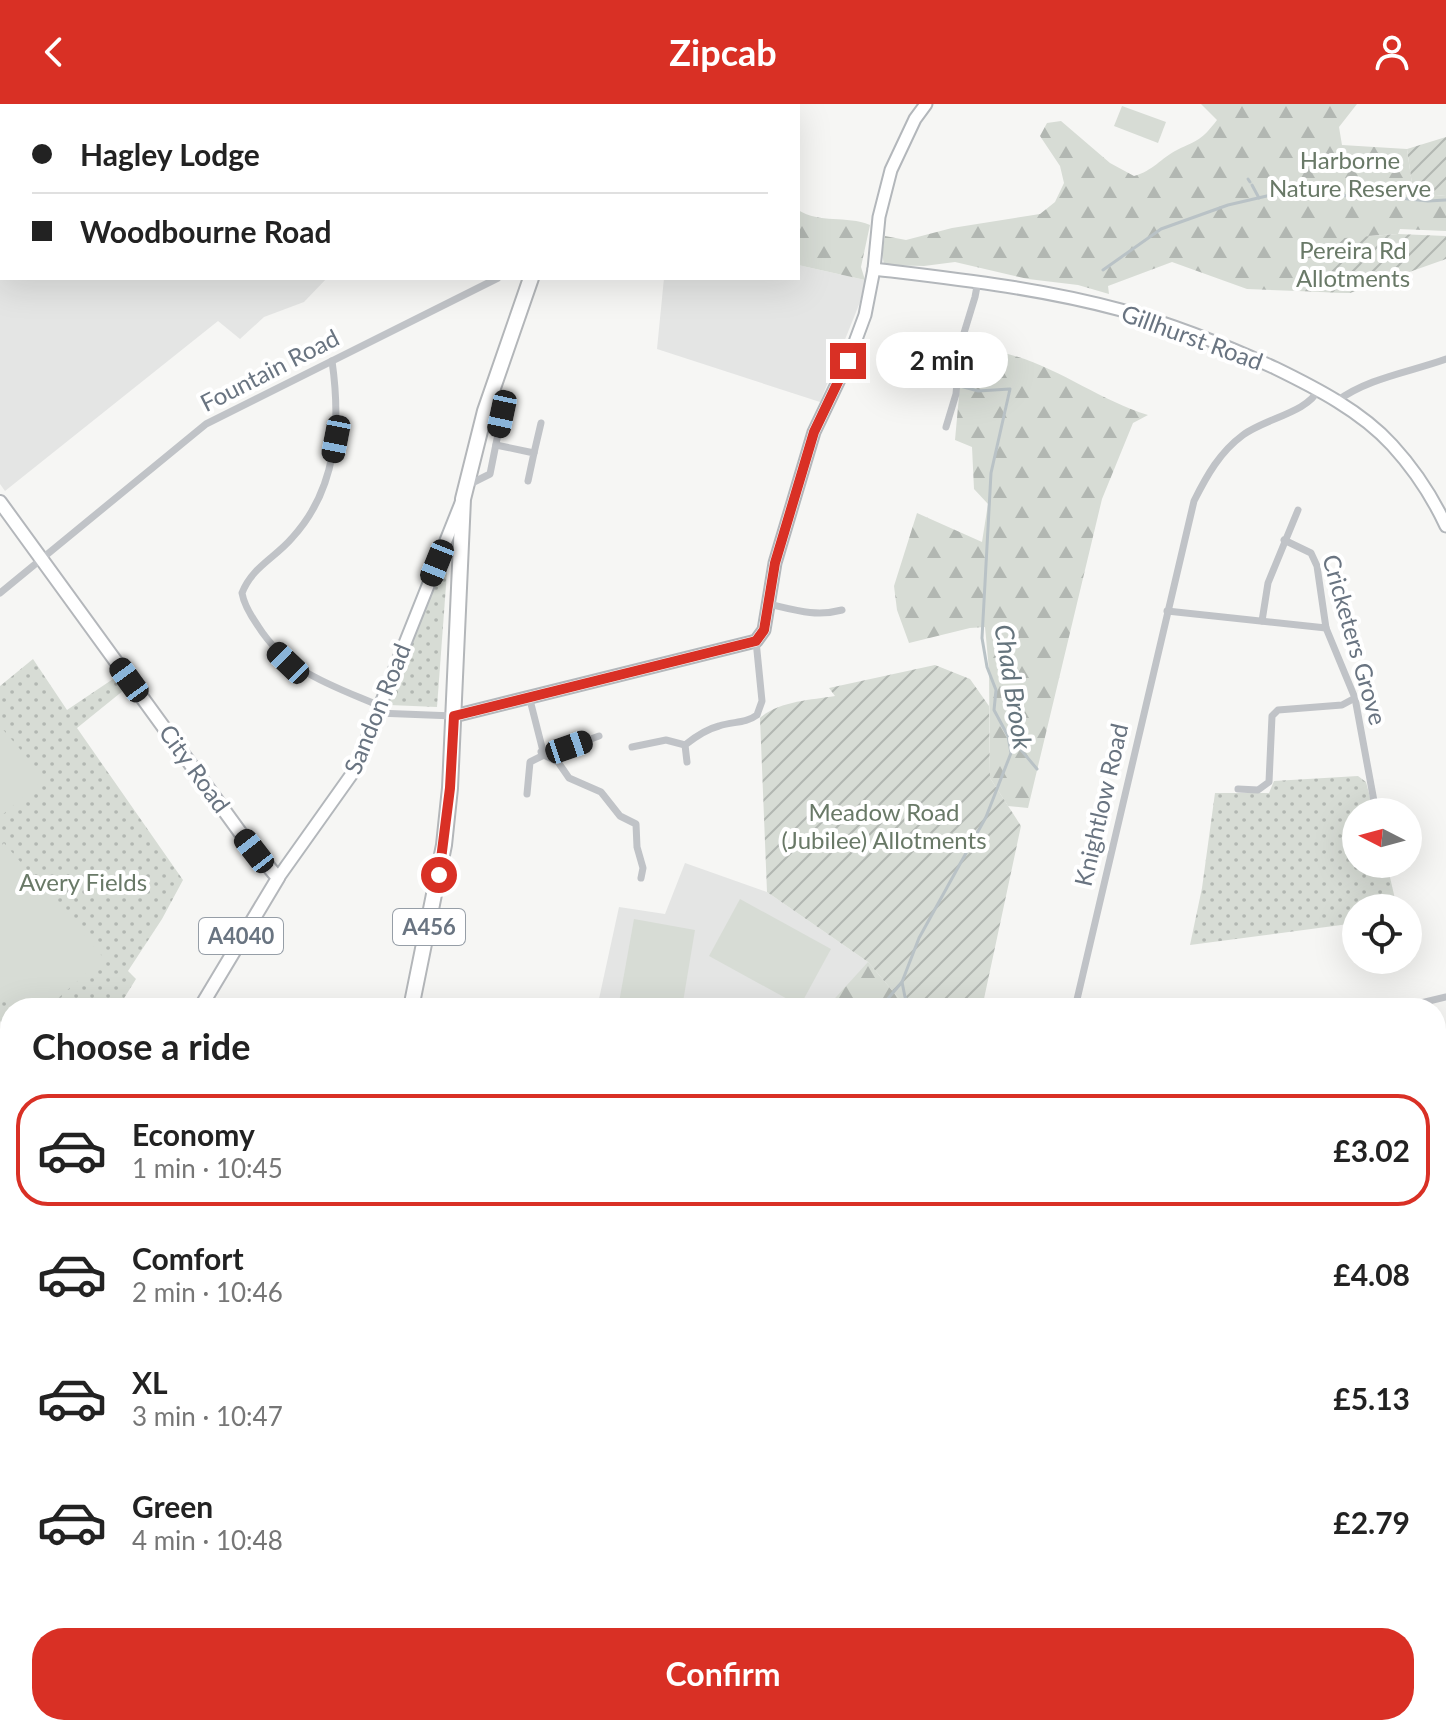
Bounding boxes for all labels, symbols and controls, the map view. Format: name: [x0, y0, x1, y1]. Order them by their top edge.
icon: back: [32, 30, 76, 74]
text: Zipcab: [669, 30, 777, 74]
icon: person: [1370, 30, 1414, 74]
text: Hagley Lodge: [80, 136, 260, 172]
park label: Harborne Nature Reserve: [1269, 145, 1431, 202]
text: Woodbourne Road: [80, 213, 332, 249]
park label: Pereira Rd Allotments: [1296, 235, 1410, 292]
street label: Gillhurst Road: [1118, 298, 1267, 376]
street label: Fountain Road: [195, 322, 344, 417]
callout: 2 min: [876, 333, 1008, 389]
route end: [830, 343, 866, 379]
text: 2 min: [910, 344, 974, 376]
car: [485, 388, 519, 440]
car: [320, 413, 352, 465]
car: [417, 536, 457, 590]
street label: Cricketers Grove: [1317, 551, 1394, 728]
water label: Chad Brook: [988, 622, 1040, 752]
car: [262, 638, 314, 688]
street label: Sandon Road: [337, 639, 416, 778]
car: [105, 654, 153, 706]
street label: City Road: [154, 719, 237, 818]
street label: Knightlow Road: [1068, 720, 1133, 889]
car: [542, 728, 596, 766]
park label: Meadow Road (Jubilee) Allotments: [781, 797, 987, 854]
north arrow: [1342, 798, 1422, 878]
map controls: [1342, 798, 1422, 974]
car: [230, 825, 278, 877]
route start: [421, 857, 457, 893]
park label: Avery Fields: [19, 867, 147, 896]
button: locate: [1342, 894, 1422, 974]
road number: A456: [393, 909, 465, 945]
road number: A4040: [199, 918, 283, 954]
text: Choose a ride: [32, 1024, 251, 1068]
icon: car: [36, 1114, 108, 1186]
text: Economy: [132, 1116, 255, 1152]
text: £3.02: [1333, 1132, 1410, 1168]
text: 1 min · 10:45: [132, 1152, 283, 1184]
icon: car: [36, 1238, 108, 1310]
text: Comfort: [132, 1240, 244, 1276]
text: £4.08: [1333, 1256, 1410, 1292]
text: 2 min · 10:46: [132, 1276, 283, 1308]
icon: car: [36, 1362, 108, 1434]
text: XL: [132, 1364, 168, 1400]
text: £5.13: [1333, 1380, 1410, 1416]
text: 3 min · 10:47: [132, 1400, 283, 1432]
icon: car: [36, 1486, 108, 1558]
text: Green: [132, 1488, 213, 1524]
text: £2.79: [1333, 1504, 1410, 1540]
text: 4 min · 10:48: [132, 1524, 283, 1556]
button: Confirm: [32, 1628, 1414, 1720]

